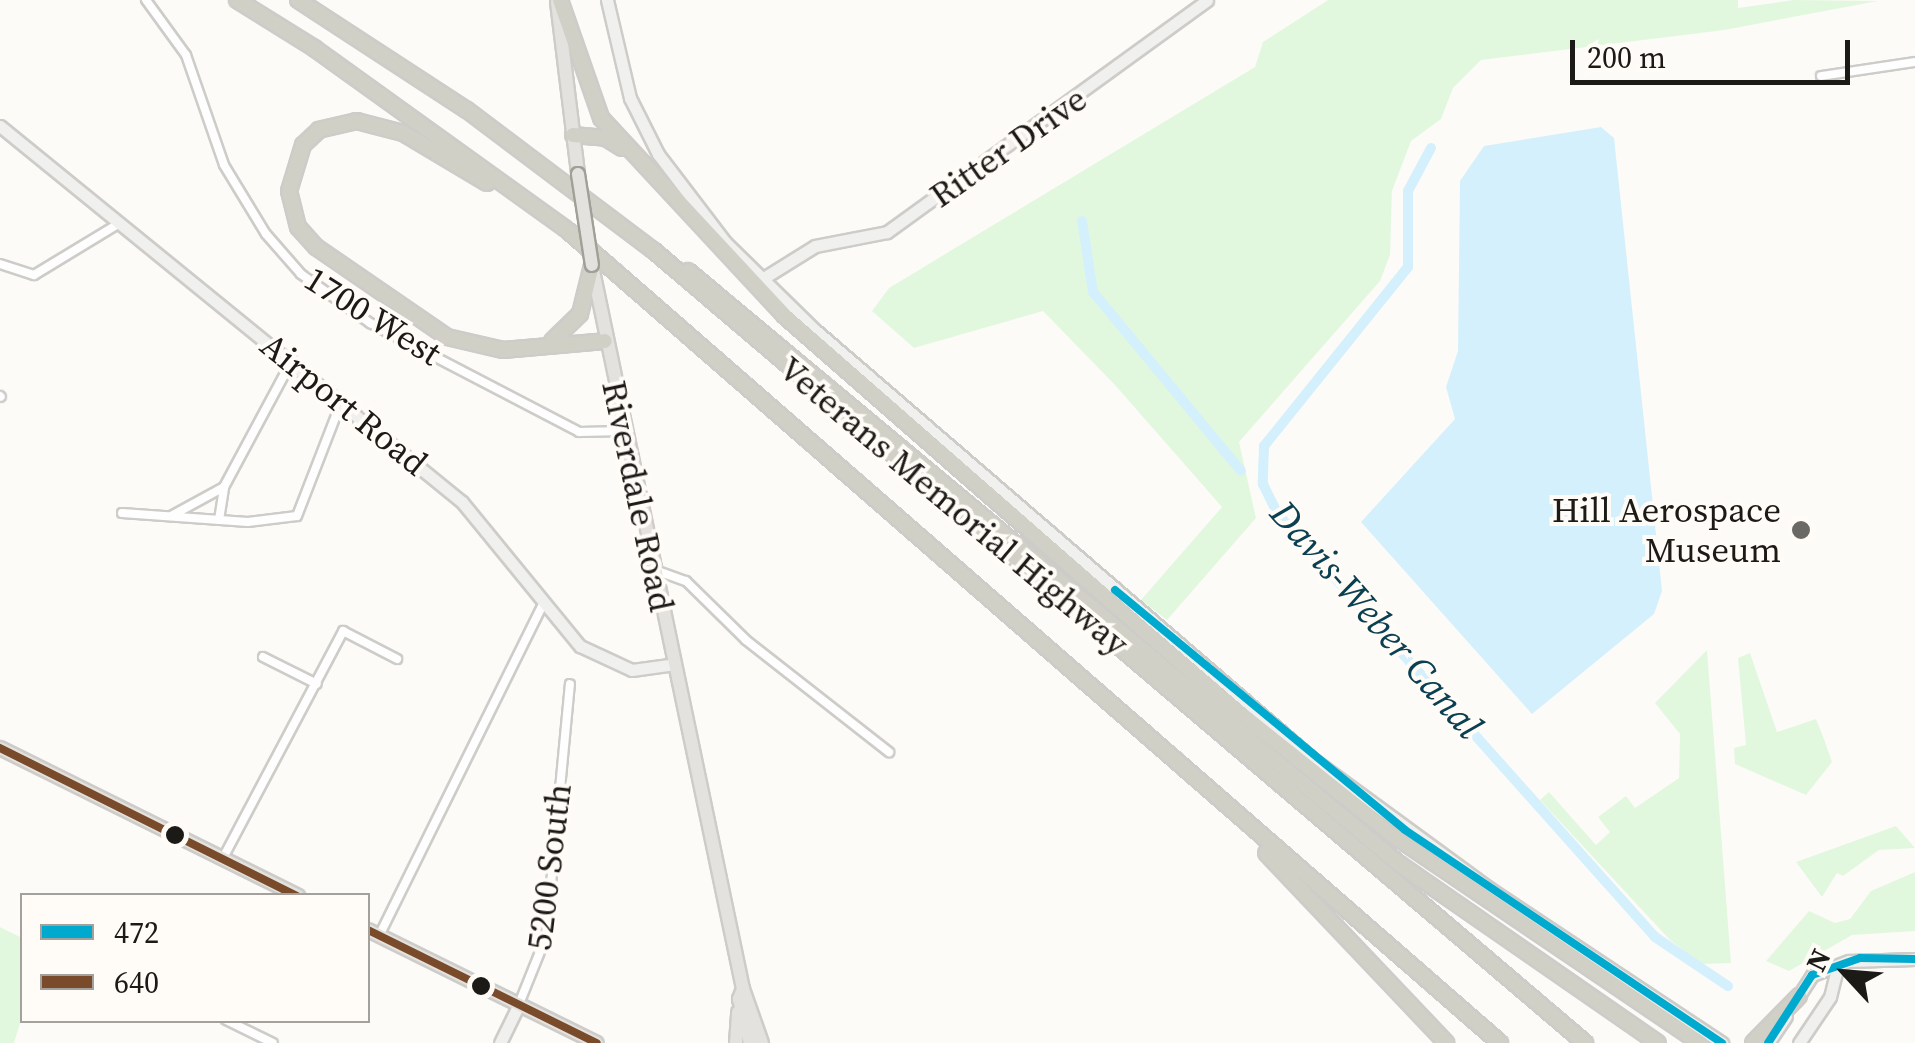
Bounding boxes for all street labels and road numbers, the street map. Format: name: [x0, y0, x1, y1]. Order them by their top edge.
street label: Ritter Drive: [922, 78, 1094, 216]
street label: 1700 West: [297, 257, 449, 375]
street label: Airport Road: [252, 324, 436, 484]
street label: Veterans Memorial Highway: [771, 347, 1137, 665]
street label: Riverdale Road: [593, 377, 683, 615]
street label: 5200 South: [518, 781, 580, 953]

